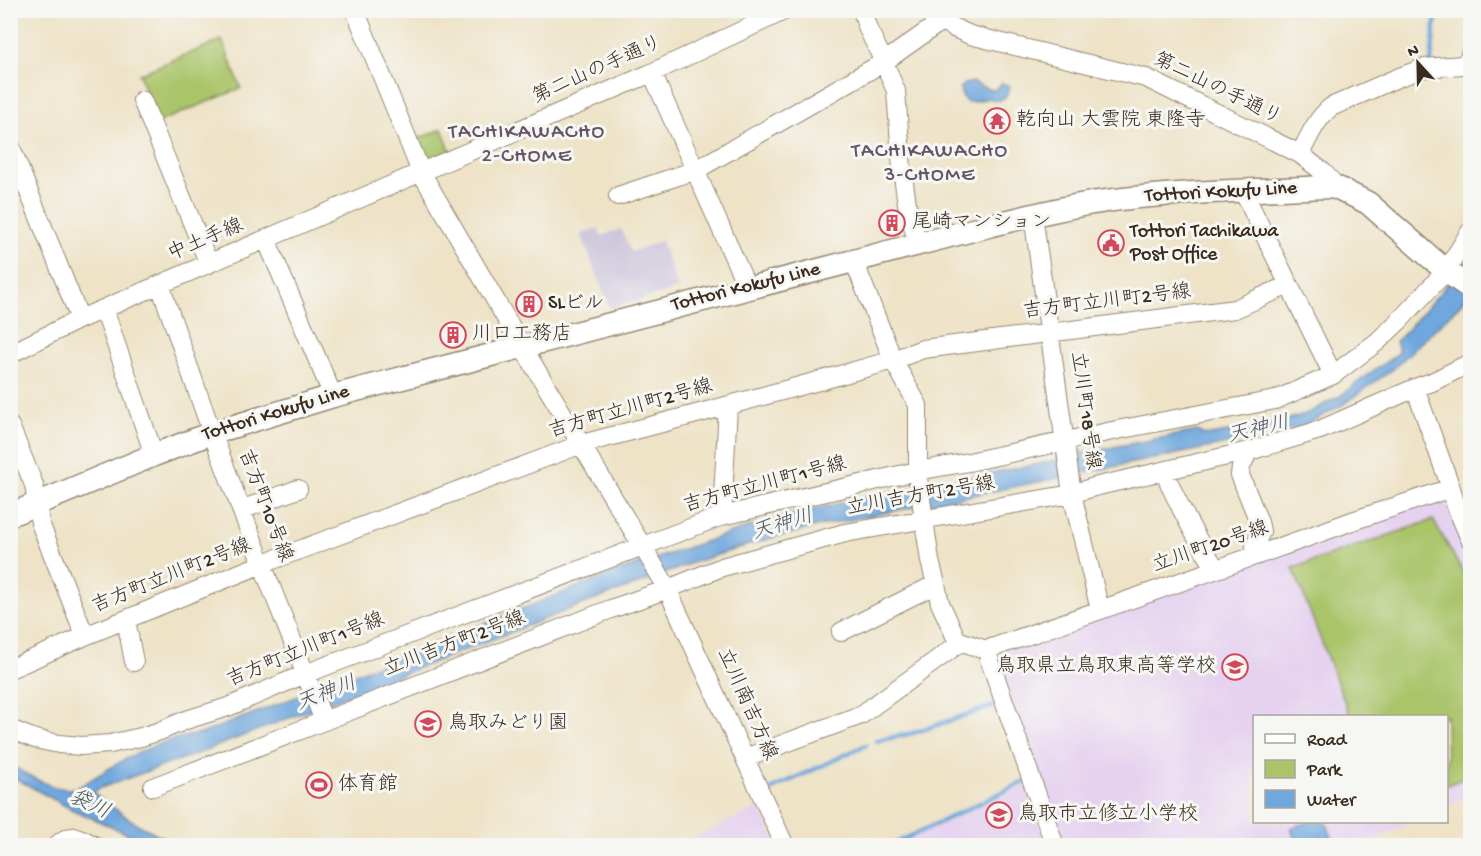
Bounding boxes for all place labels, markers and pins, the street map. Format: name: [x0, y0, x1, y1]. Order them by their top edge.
temple icon: 乾向山 大雲院 東隆寺: [982, 106, 1012, 136]
place label: 乾向山 大雲院 東隆寺: [1016, 108, 1205, 133]
building icon: 尾崎マンション: [877, 208, 907, 238]
place label: 尾崎マンション: [912, 210, 1051, 235]
place label: Tottori Tachikawa Post Office: [1129, 221, 1279, 267]
public building icon: Tottori Tachikawa Post Office: [1096, 228, 1126, 258]
building icon: SLビル: [514, 289, 544, 319]
place label: SLビル: [548, 293, 604, 316]
building icon: 川口工務店: [438, 320, 468, 350]
place label: 川口工務店: [472, 322, 572, 347]
school or university icon: 鳥取県立鳥取東高等学校: [1220, 652, 1250, 682]
place label: 鳥取県立鳥取東高等学校: [996, 654, 1216, 679]
school or university icon: 鳥取みどり園: [413, 709, 443, 739]
place label: 鳥取みどり園: [448, 711, 568, 736]
sports icon: 体育館: [304, 770, 334, 800]
place label: 体育館: [338, 772, 398, 797]
school or university icon: 鳥取市立修立小学校: [984, 800, 1014, 830]
place label: 鳥取市立修立小学校: [1018, 802, 1198, 827]

